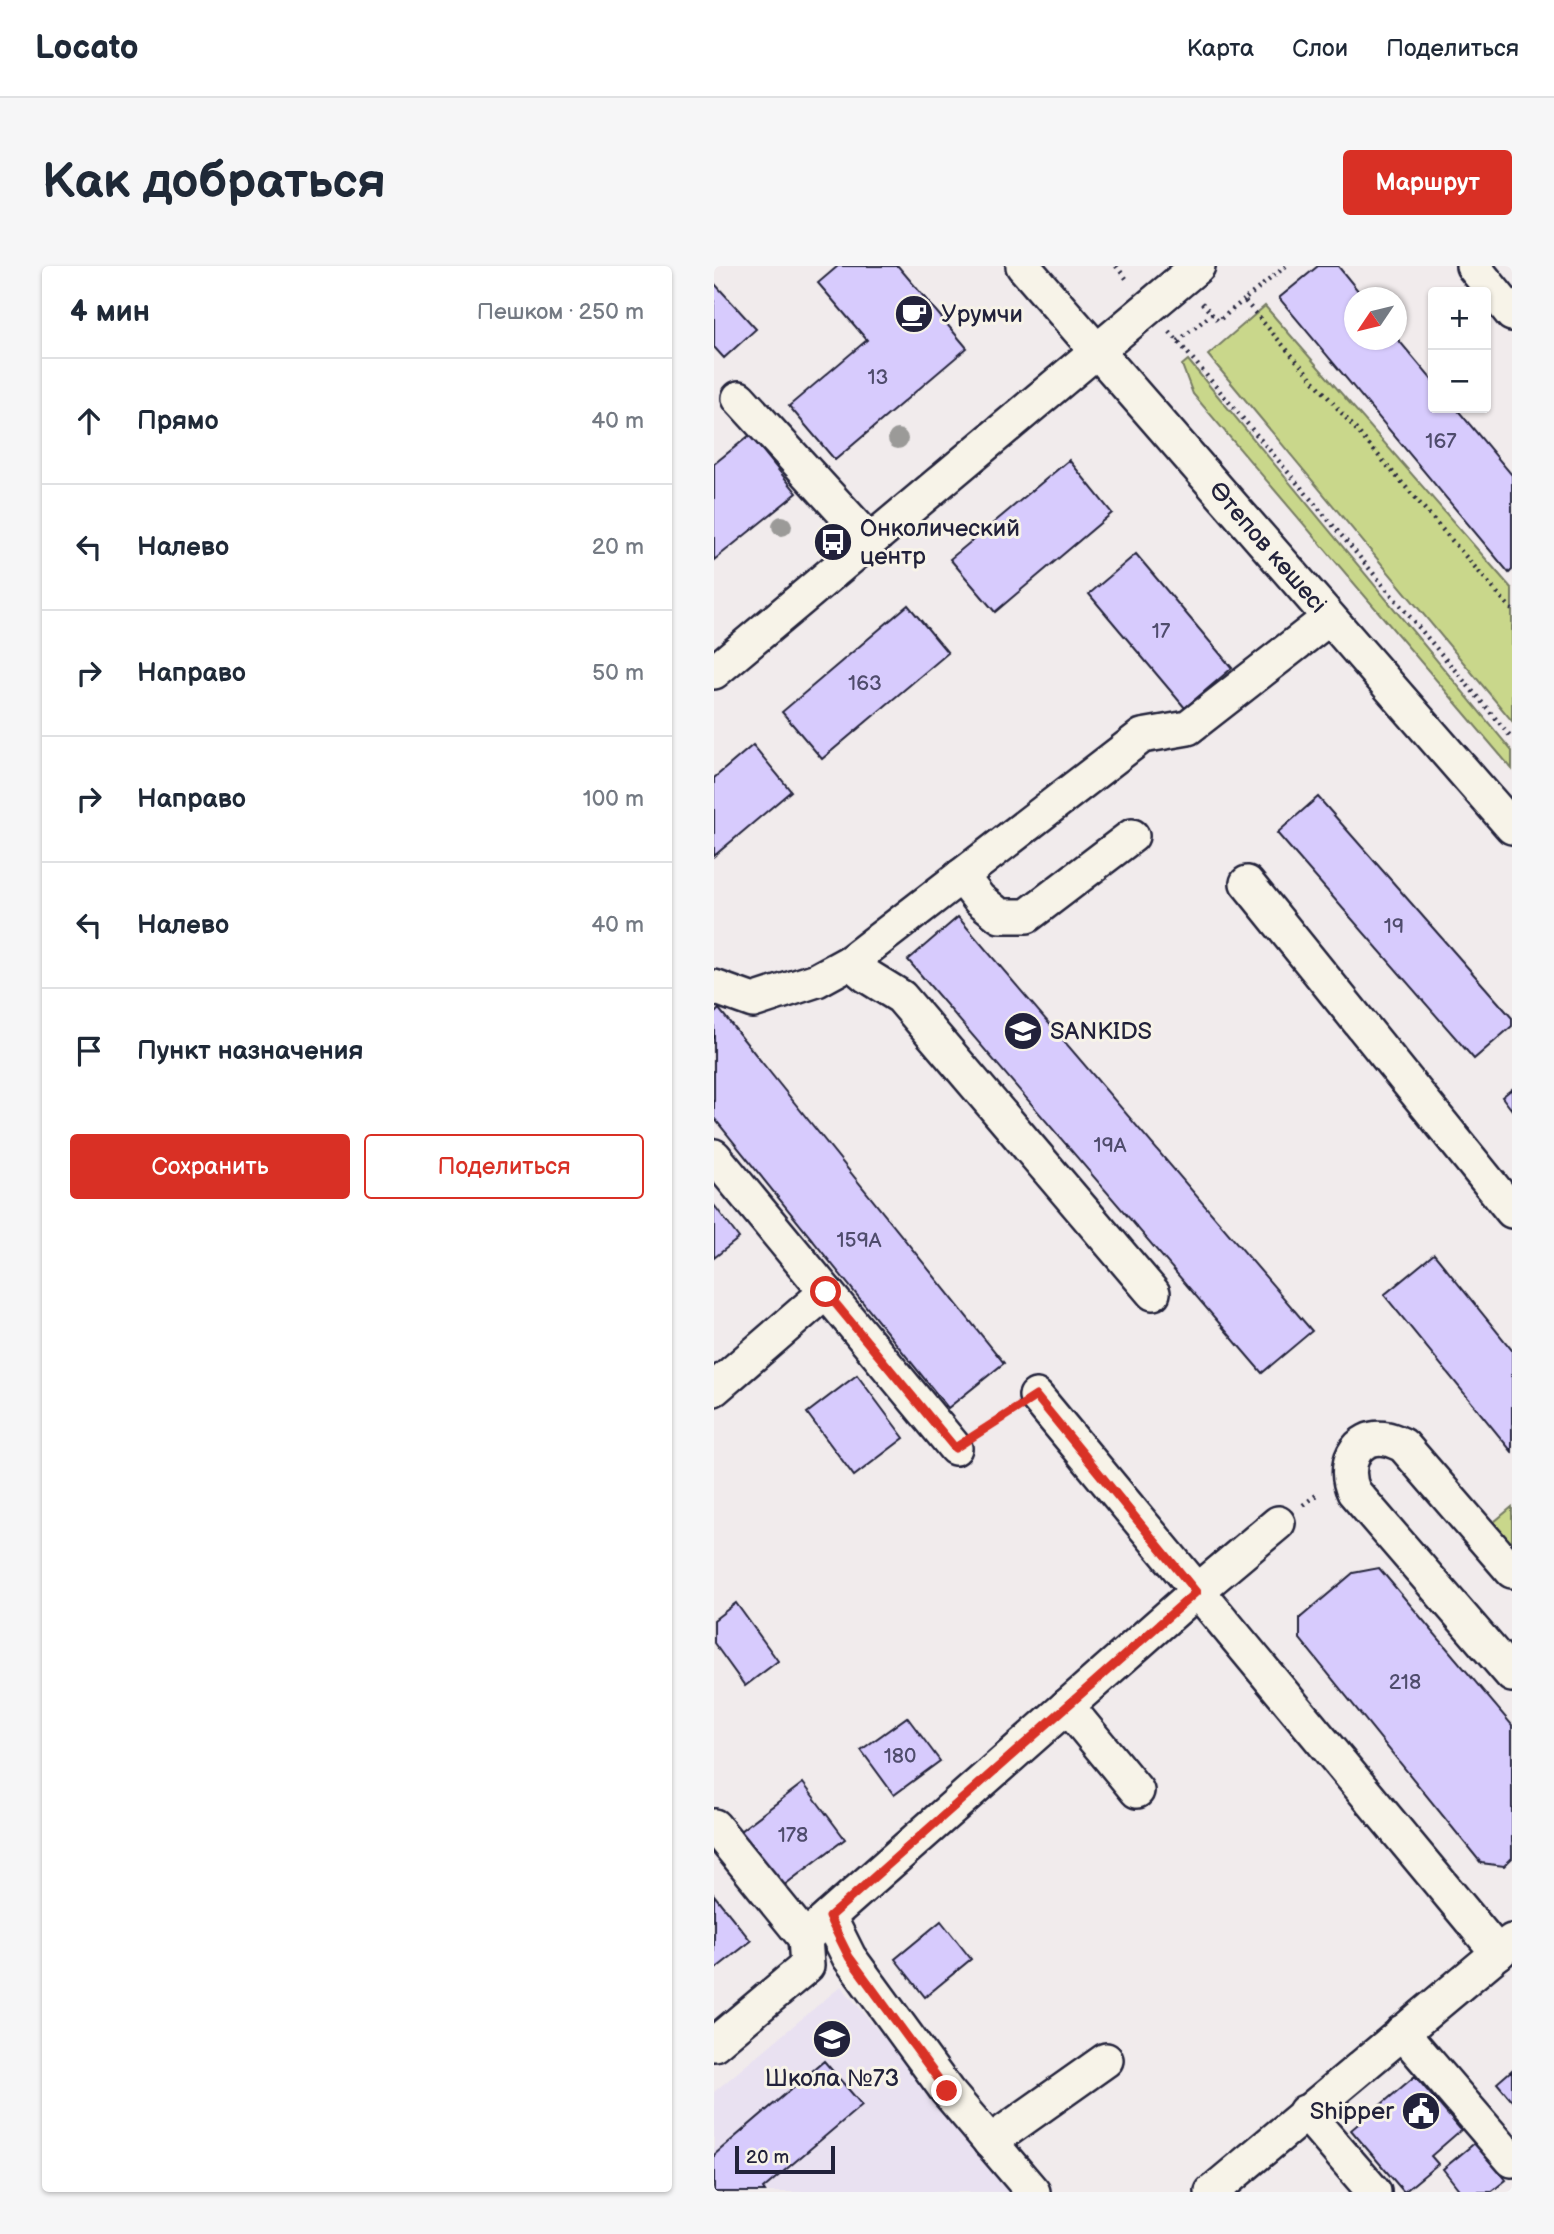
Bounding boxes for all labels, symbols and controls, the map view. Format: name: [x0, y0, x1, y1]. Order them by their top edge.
text: Locato: [35, 28, 139, 68]
text: Карта: [1187, 34, 1254, 63]
text: Слои: [1292, 34, 1348, 63]
text: Поделиться: [1386, 34, 1519, 63]
button: Маршрут: [1343, 150, 1512, 215]
text: Как добраться: [42, 153, 386, 212]
north arrow: [1344, 287, 1407, 350]
map controls: [1428, 287, 1491, 413]
button: +: [1428, 287, 1491, 350]
cafe icon: Урумчи: [893, 293, 935, 335]
text: 4 мин: [70, 294, 150, 330]
text: Пешком · 250 m: [477, 298, 644, 326]
place label: Урумчи: [941, 300, 1023, 329]
button: −: [1428, 350, 1491, 413]
house number: 13: [867, 365, 889, 390]
icon: ahead: [70, 402, 108, 440]
text: Прямо: [137, 406, 219, 437]
text: 40 m: [591, 407, 644, 435]
house number: 167: [1425, 429, 1457, 454]
street label: Өтепов көшесі: [1203, 476, 1333, 619]
place label: Онколический центр: [860, 514, 1020, 571]
bus stop icon: Онколический центр: [812, 521, 854, 563]
icon: left: [70, 528, 108, 566]
text: Налево: [137, 532, 229, 563]
text: 20 m: [592, 533, 644, 561]
house number: 17: [1152, 619, 1171, 644]
icon: right: [70, 654, 108, 692]
text: Направо: [137, 658, 246, 689]
text: 50 m: [592, 659, 644, 687]
house number: 163: [848, 671, 882, 696]
icon: right: [70, 780, 108, 818]
text: Направо: [137, 784, 246, 815]
text: 100 m: [583, 785, 644, 813]
icon: left: [70, 906, 108, 944]
text: Налево: [137, 910, 229, 941]
text: 40 m: [591, 911, 644, 939]
house number: 19: [1384, 914, 1404, 939]
school or university icon: SANKIDS: [1002, 1010, 1044, 1052]
place label: SANKIDS: [1050, 1017, 1152, 1046]
icon: arrive: [70, 1032, 108, 1070]
text: Пункт назначения: [137, 1036, 363, 1067]
house number: 19А: [1094, 1133, 1127, 1158]
button: Сохранить: [70, 1134, 350, 1199]
button: Поделиться: [364, 1134, 644, 1199]
house number: 159А: [836, 1228, 882, 1253]
route start: [810, 1276, 841, 1307]
house number: 218: [1389, 1670, 1421, 1695]
house number: 180: [884, 1744, 916, 1769]
house number: 178: [778, 1823, 808, 1848]
school or university icon: Школа №73: [811, 2018, 853, 2060]
place label: Школа №73: [765, 2064, 899, 2093]
route end: [931, 2075, 962, 2106]
public building icon: Shipper: [1400, 2090, 1442, 2132]
place label: Shipper: [1310, 2097, 1394, 2126]
scale bar: [735, 2143, 835, 2175]
text: 20 m: [746, 2146, 789, 2169]

